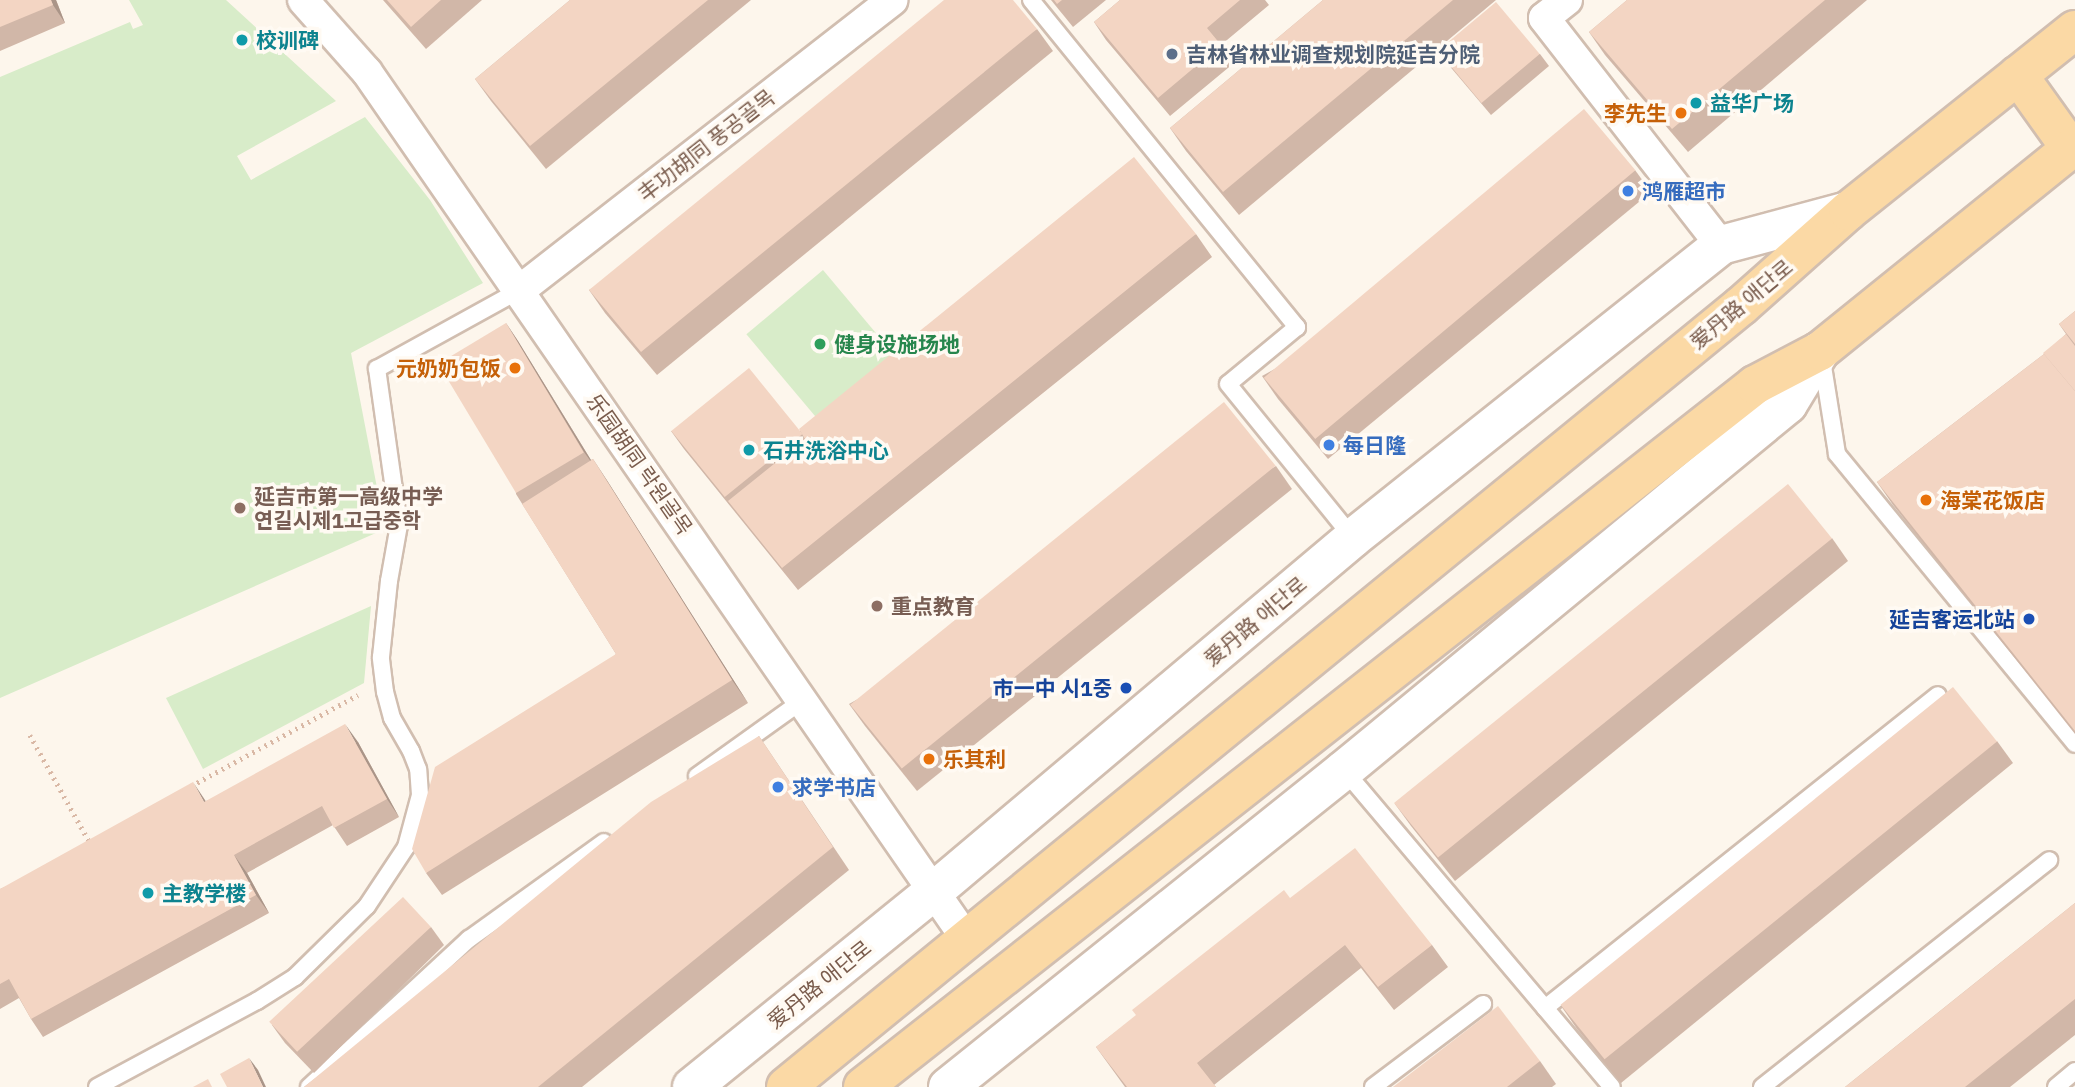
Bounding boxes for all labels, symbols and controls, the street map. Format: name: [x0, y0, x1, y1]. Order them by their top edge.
place label: 校训碑: [256, 27, 319, 53]
marker: 校训碑: [234, 32, 250, 48]
place label: 吉林省林业调查规划院延吉分院: [1186, 41, 1480, 67]
marker: 吉林省林业调查规划院延吉分院: [1164, 46, 1180, 62]
street label: 丰功胡同 풍공골목: [633, 84, 779, 206]
place label: 益华广场: [1710, 90, 1794, 116]
marker: 益华广场: [1688, 95, 1704, 111]
place label: 李先生: [1604, 100, 1667, 126]
marker: 李先生: [1673, 105, 1689, 121]
place label: 鸿雁超市: [1642, 178, 1726, 204]
marker: 鸿雁超市: [1620, 183, 1636, 199]
street label: 爱丹路 애단로: [1685, 254, 1797, 354]
place label: 健身设施场地: [834, 331, 960, 357]
marker: 健身设施场地: [812, 336, 828, 352]
place label: 元奶奶包饭: [396, 355, 501, 381]
marker: 元奶奶包饭: [507, 360, 523, 376]
street label: 乐园胡同 락원골목: [582, 389, 698, 539]
place label: 每日隆: [1343, 432, 1406, 458]
place label: 石井洗浴中心: [763, 437, 889, 463]
marker: 每日隆: [1321, 437, 1337, 453]
marker: 石井洗浴中心: [741, 442, 757, 458]
place label: 延吉市第一高级中学 연길시제1고급중학: [254, 483, 443, 533]
place label: 海棠花饭店: [1940, 487, 2045, 513]
marker: 海棠花饭店: [1918, 492, 1934, 508]
marker: 延吉市第一高级中学 연길시제1고급중학: [232, 500, 248, 516]
street label: 爱丹路 애단로: [1199, 571, 1311, 671]
place label: 重点教育: [891, 593, 975, 619]
marker: 重点教育: [869, 598, 885, 614]
place label: 延吉客运北站: [1889, 606, 2015, 632]
marker: 延吉客运北站: [2021, 611, 2037, 627]
place label: 市一中 시1중: [993, 675, 1112, 701]
marker: 市一中 시1중: [1118, 680, 1134, 696]
place label: 乐其利: [943, 746, 1006, 772]
marker: 乐其利: [921, 751, 937, 767]
place label: 求学书店: [792, 774, 876, 800]
marker: 求学书店: [770, 779, 786, 795]
place label: 主教学楼: [162, 880, 246, 906]
marker: 主教学楼: [140, 885, 156, 901]
street label: 爱丹路 애단로: [762, 935, 876, 1033]

